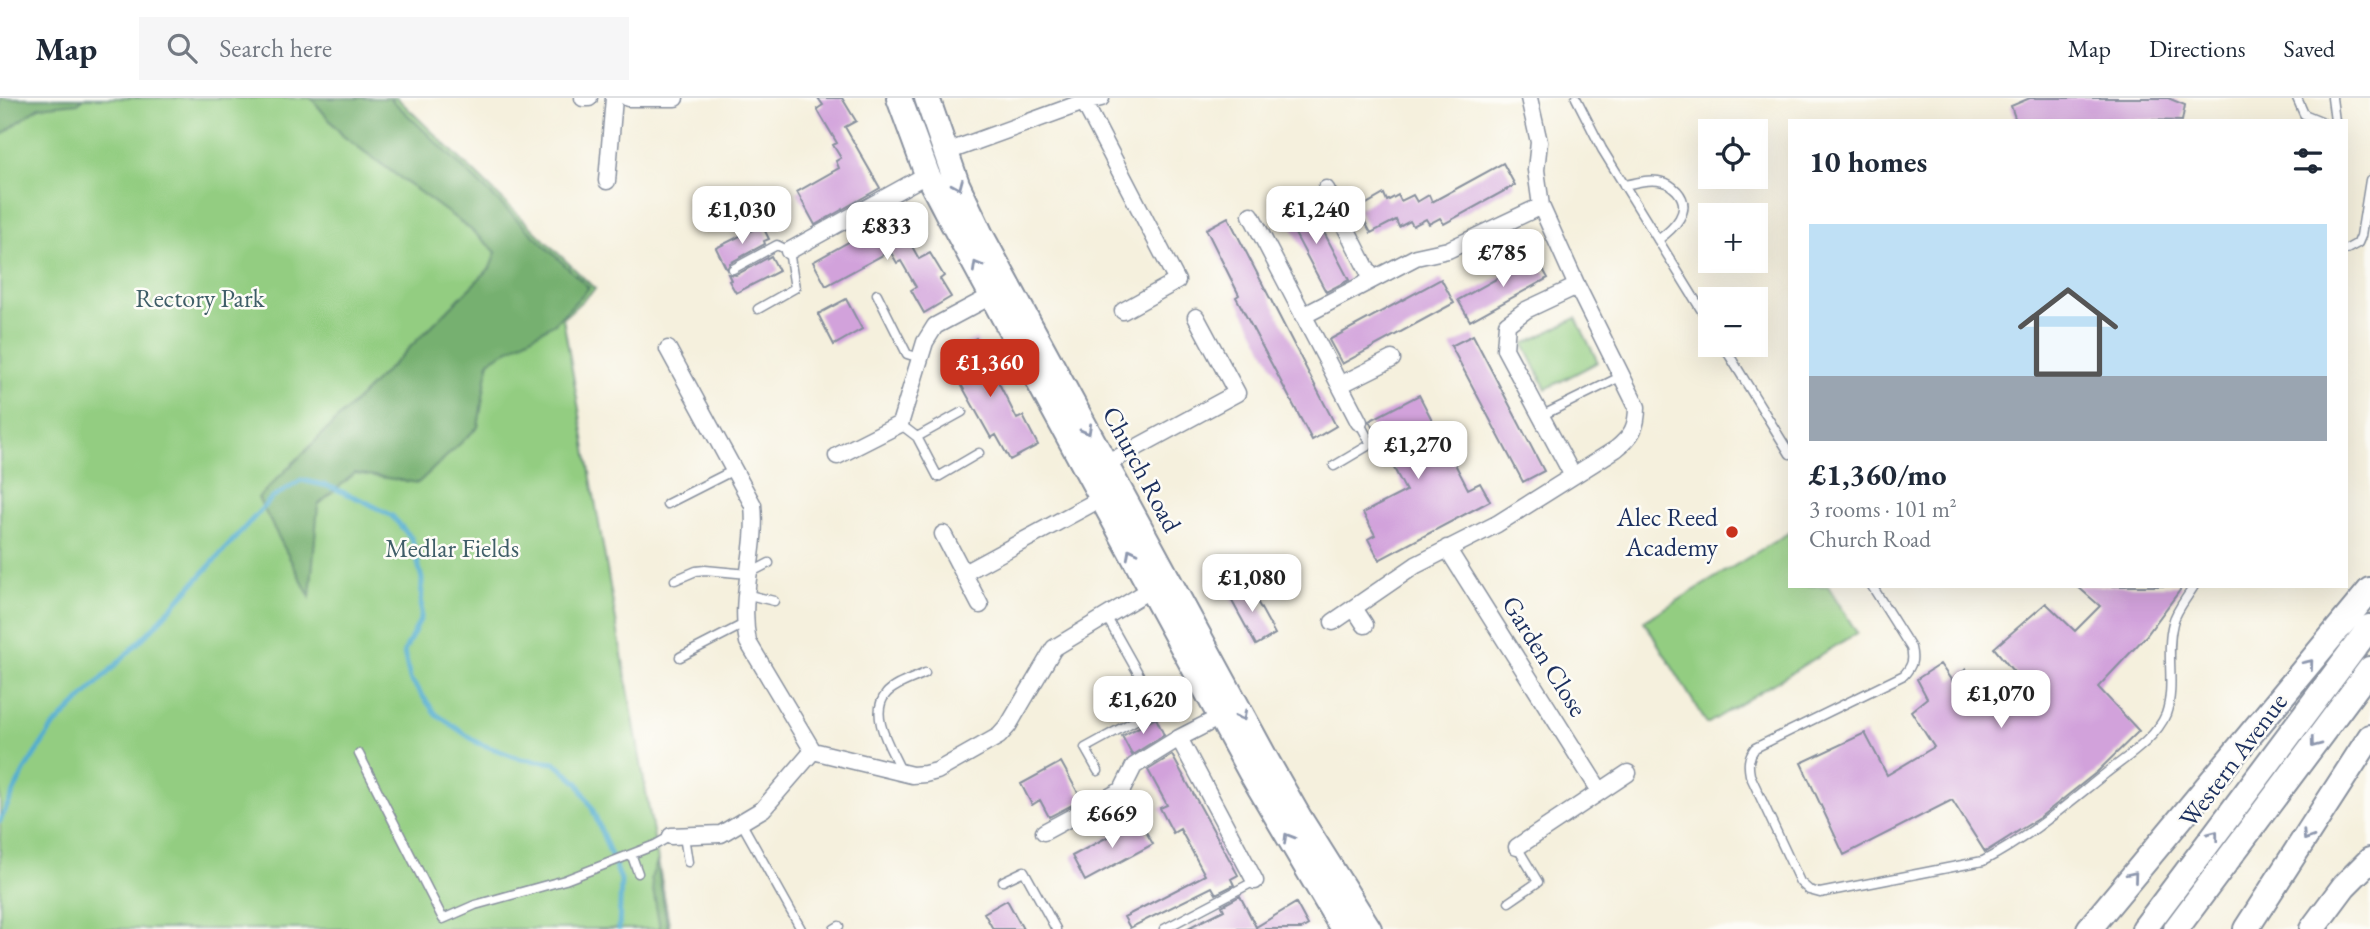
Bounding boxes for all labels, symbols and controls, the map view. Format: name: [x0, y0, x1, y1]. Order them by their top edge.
search box: [139, 17, 629, 80]
text: Map: [35, 27, 97, 70]
icon: search: [163, 29, 201, 67]
text: Search here: [219, 31, 332, 65]
text: Map: [2068, 33, 2111, 64]
text: Directions: [2149, 33, 2246, 64]
text: Saved: [2284, 33, 2335, 64]
map controls: [1698, 119, 1768, 357]
button: locate: [1698, 119, 1768, 189]
text: 10 homes: [1809, 142, 1927, 181]
icon: filters: [2289, 142, 2327, 180]
one-way arrow: [949, 179, 963, 191]
pin: £1,030: [685, 186, 799, 246]
pin: £1,240: [1259, 186, 1373, 246]
text: £1,030: [708, 194, 776, 224]
text: £1,240: [1282, 194, 1350, 224]
pin: £833: [846, 202, 928, 262]
button: +: [1698, 203, 1768, 273]
text: £833: [862, 210, 912, 240]
pin: £785: [1462, 230, 1544, 289]
text: £785: [1478, 237, 1528, 267]
one-way arrow: [972, 261, 985, 274]
icon: home: [2005, 269, 2131, 395]
park label: Rectory Park: [135, 281, 266, 315]
button: −: [1698, 287, 1768, 357]
pin: £1,360: [933, 340, 1047, 399]
text: £1,360: [956, 347, 1024, 377]
street label: Church Road: [1095, 400, 1190, 539]
pin: £1,270: [1361, 422, 1475, 481]
one-way arrow: [1079, 423, 1092, 435]
text: £1,270: [1384, 429, 1452, 459]
text: £1,360/mo: [1809, 455, 1947, 494]
text: 3 rooms · 101 m²: [1809, 494, 1957, 524]
place label: Alec Reed Academy: [1616, 500, 1719, 564]
marker: Alec Reed Academy: [1724, 524, 1740, 540]
text: Church Road: [1809, 524, 1931, 554]
park label: Medlar Fields: [385, 531, 519, 565]
one-way arrow: [1126, 547, 1140, 560]
pin: £1,080: [1195, 554, 1309, 614]
text: £1,080: [1218, 562, 1286, 592]
street label: Garden Close: [1494, 589, 1596, 723]
one-way arrow: [2301, 659, 2313, 672]
pin: £1,070: [1944, 670, 2058, 730]
pin: £1,620: [1086, 676, 1200, 736]
text: £1,070: [1967, 678, 2035, 708]
text: £1,620: [1109, 684, 1177, 714]
street label: Western Avenue: [2171, 686, 2295, 834]
one-way arrow: [1234, 709, 1247, 721]
one-way arrow: [2310, 735, 2323, 748]
pin: £669: [1071, 790, 1153, 850]
text: £669: [1087, 798, 1137, 828]
one-way arrow: [2302, 828, 2315, 841]
one-way arrow: [2206, 830, 2219, 843]
one-way arrow: [1284, 832, 1297, 845]
one-way arrow: [2125, 872, 2137, 885]

